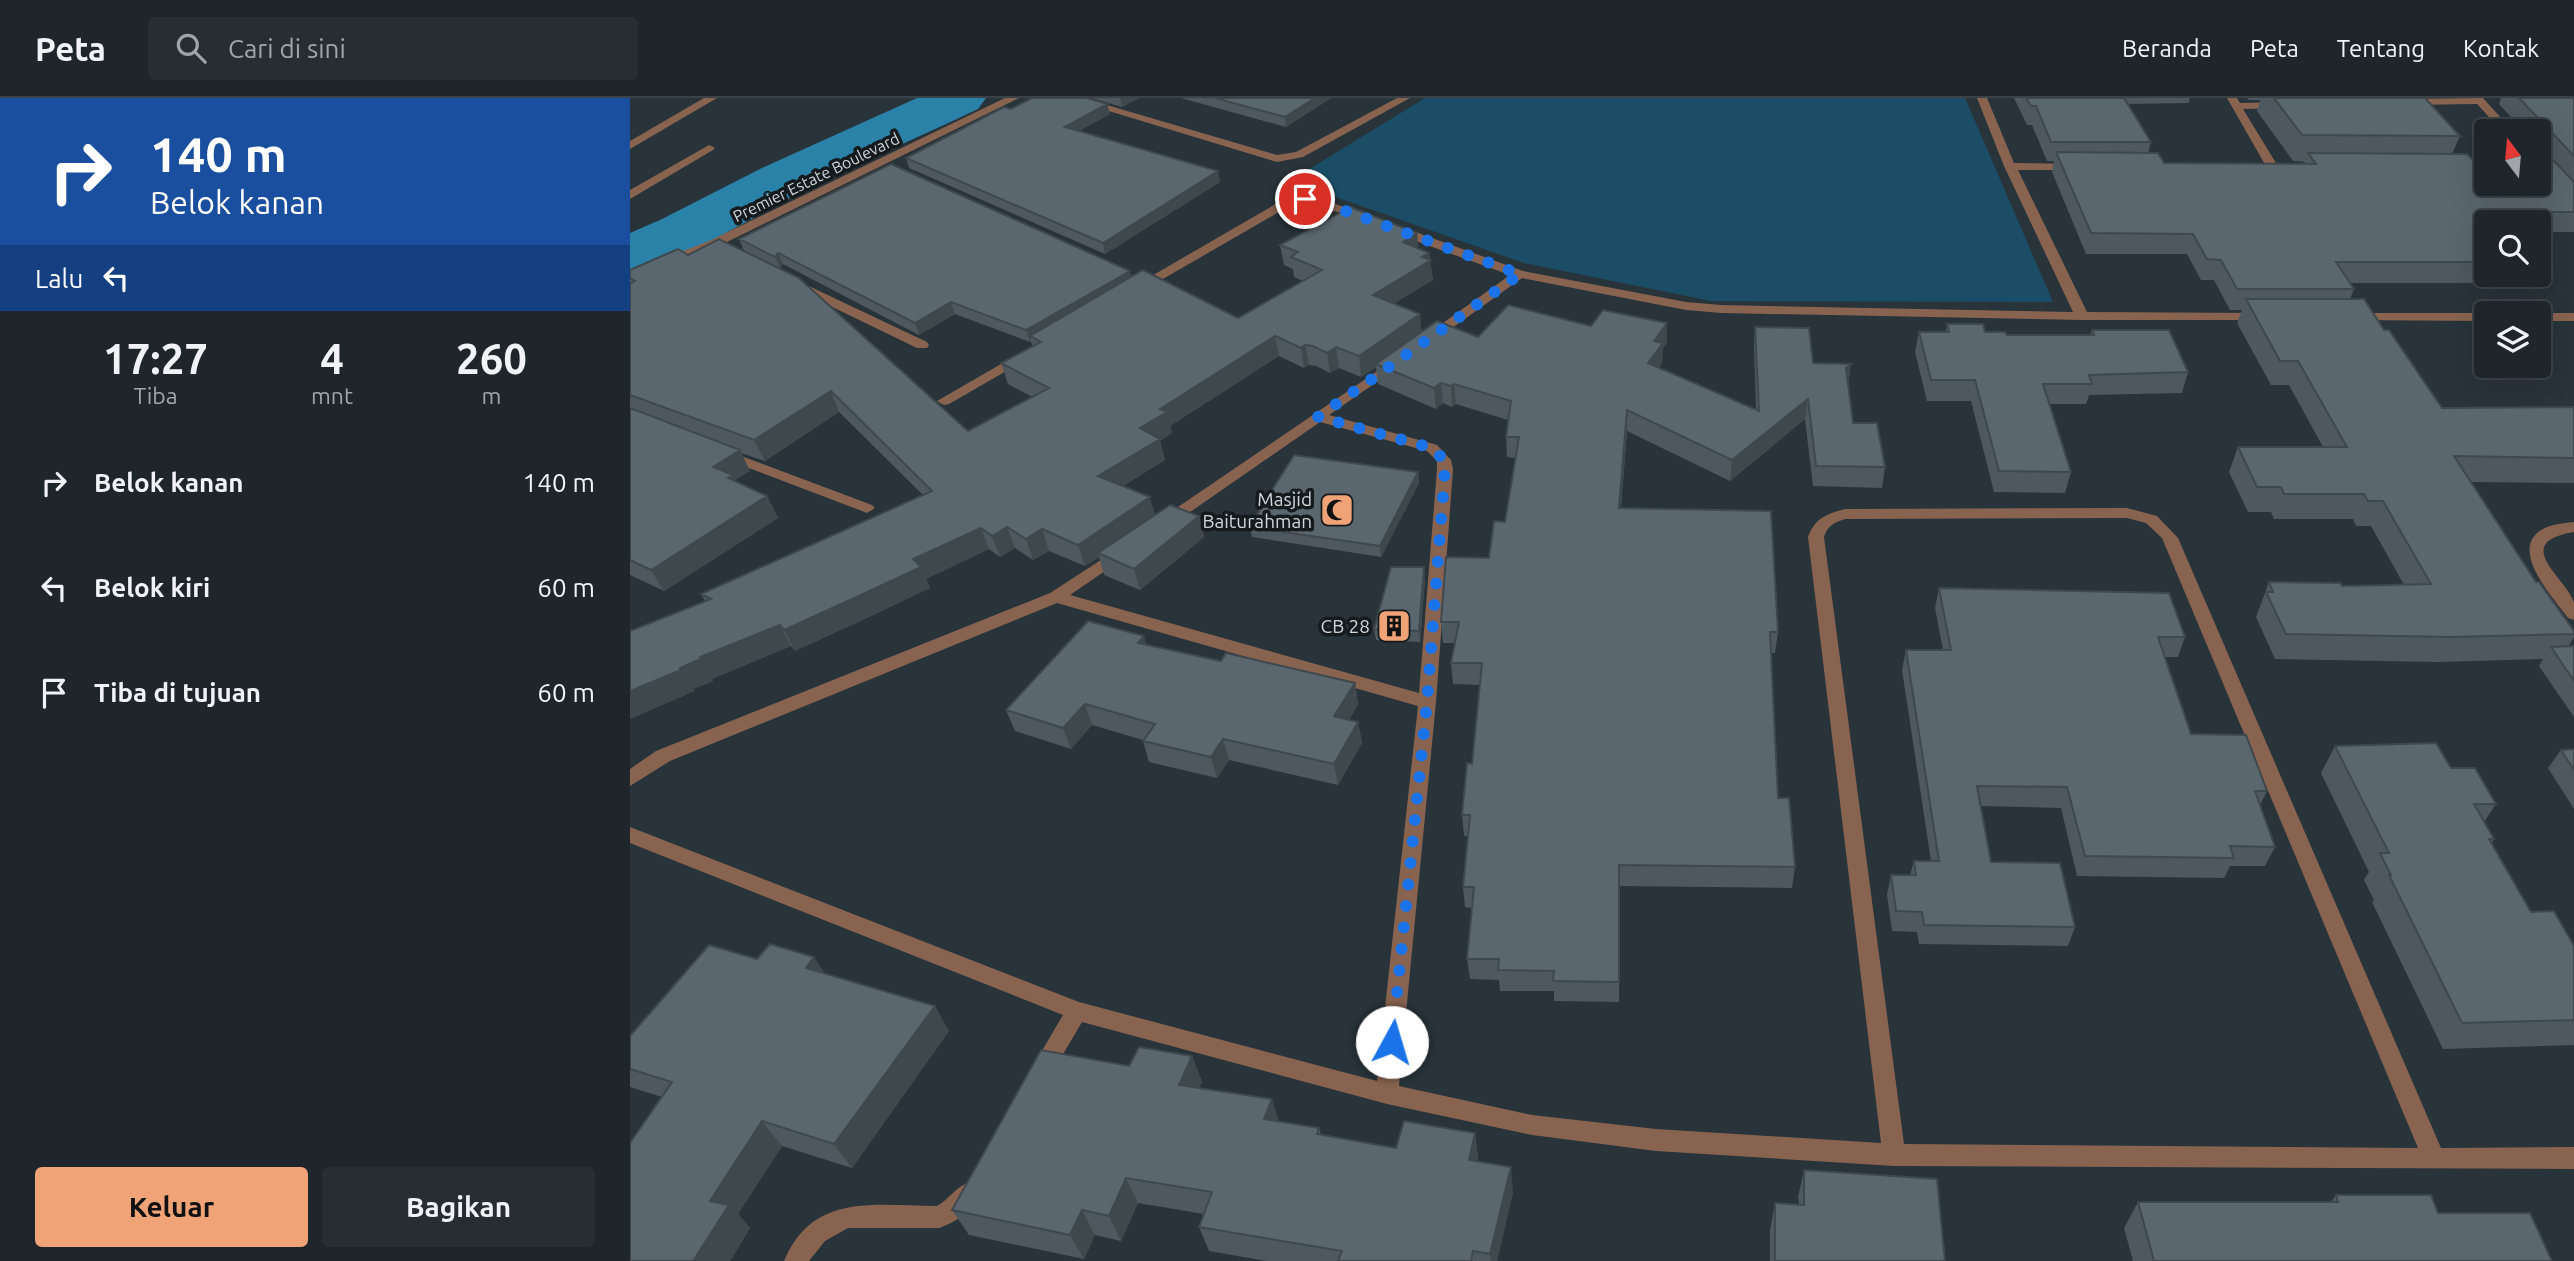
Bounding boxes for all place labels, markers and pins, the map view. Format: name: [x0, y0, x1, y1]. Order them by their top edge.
pin: [1275, 169, 1335, 229]
place label: Masjid Baiturahman: [1202, 488, 1312, 532]
mosque icon: Masjid Baiturahman: [1318, 491, 1356, 529]
building icon: CB 28: [1375, 607, 1413, 645]
place label: CB 28: [1321, 615, 1370, 637]

